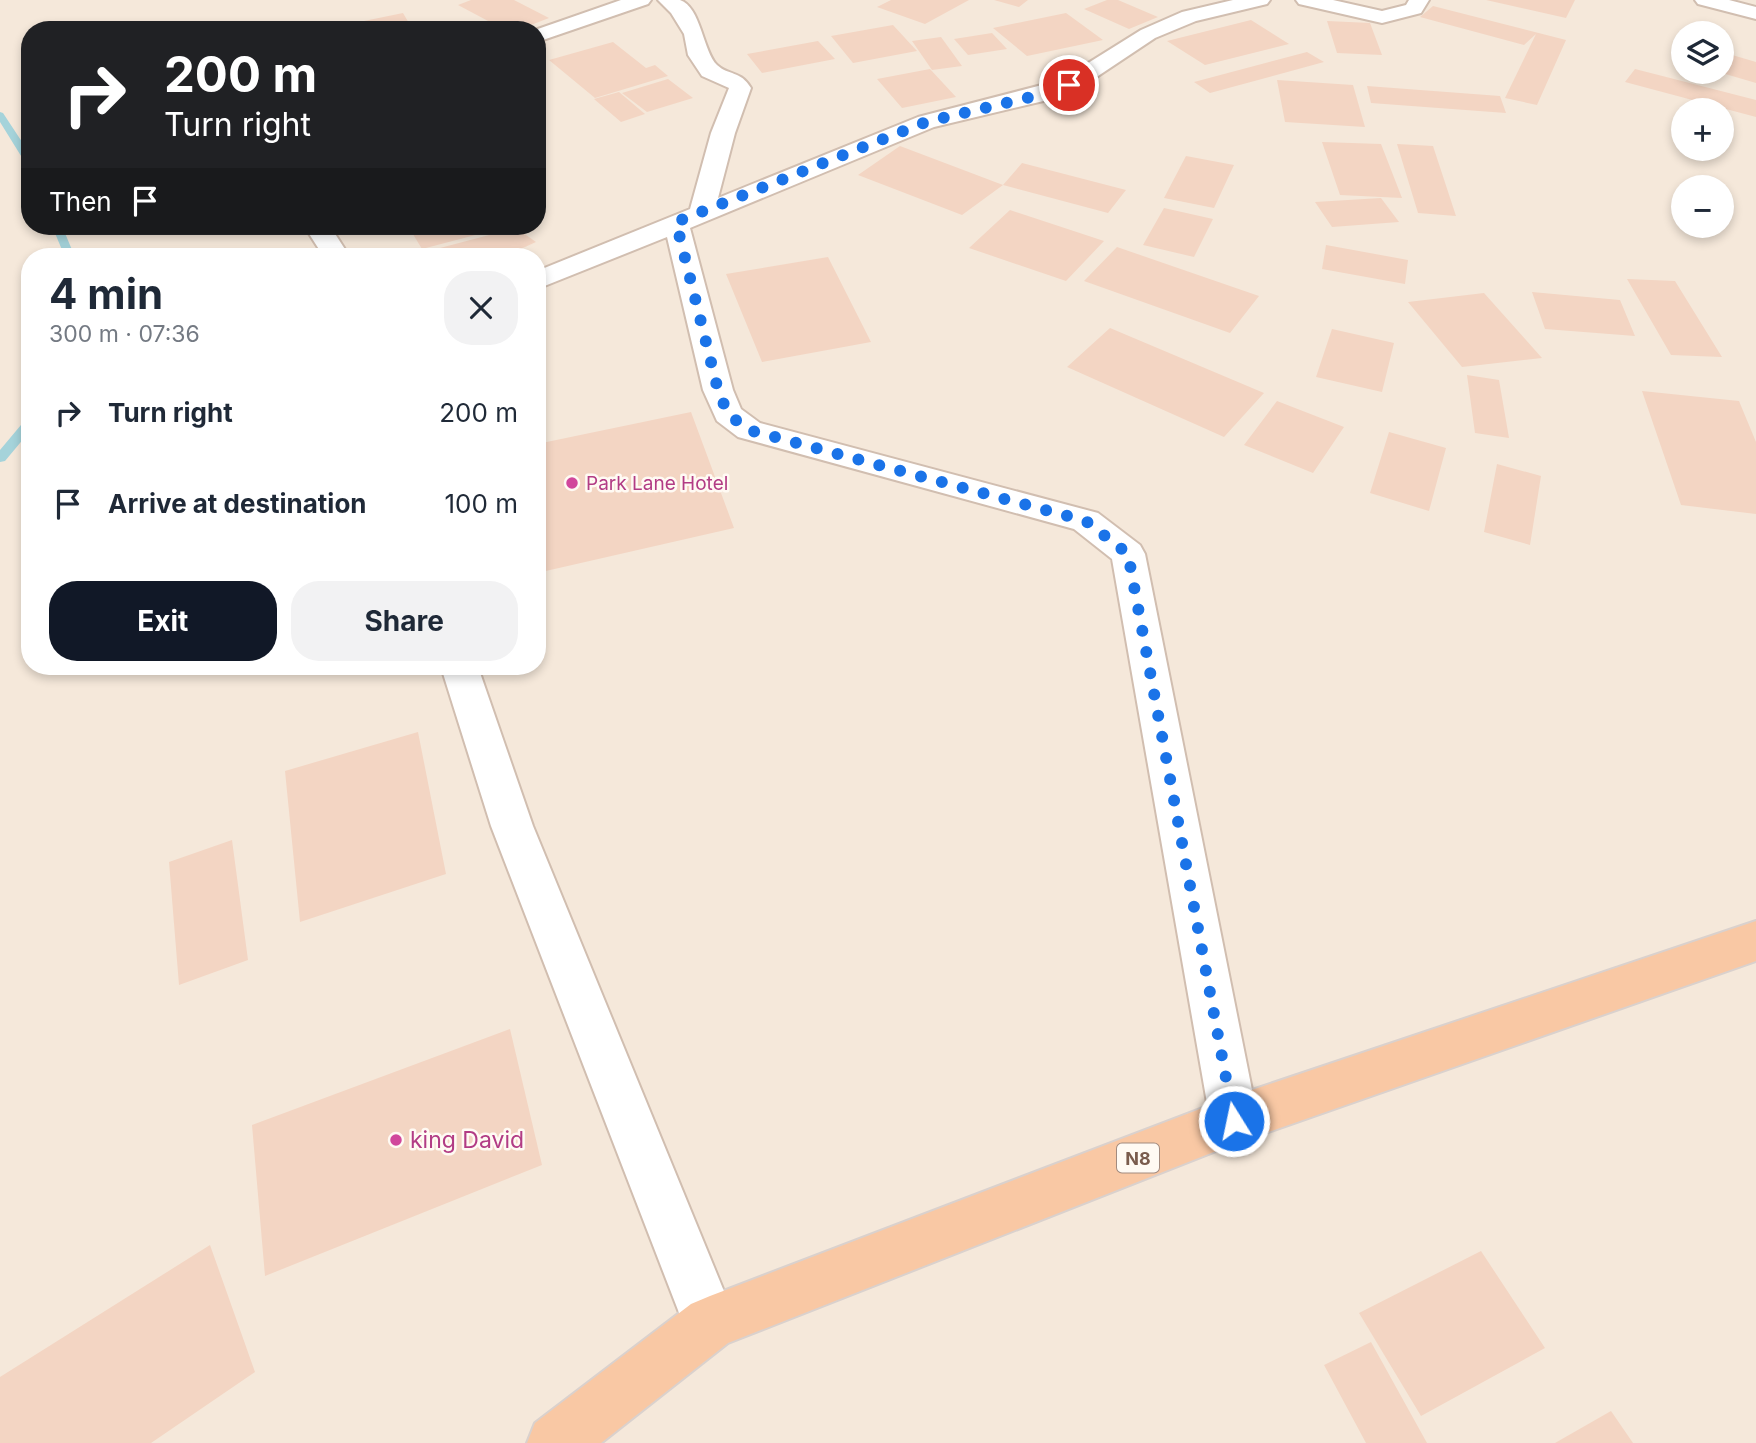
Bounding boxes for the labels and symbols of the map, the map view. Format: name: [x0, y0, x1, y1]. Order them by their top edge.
pin: [1039, 55, 1099, 115]
place label: Park Lane Hotel: [586, 472, 728, 495]
marker: Park Lane Hotel: [564, 475, 580, 491]
position arrow: [1197, 1084, 1271, 1158]
place label: king David: [410, 1126, 524, 1154]
marker: king David: [388, 1132, 404, 1148]
road number: N8: [1117, 1143, 1159, 1172]

